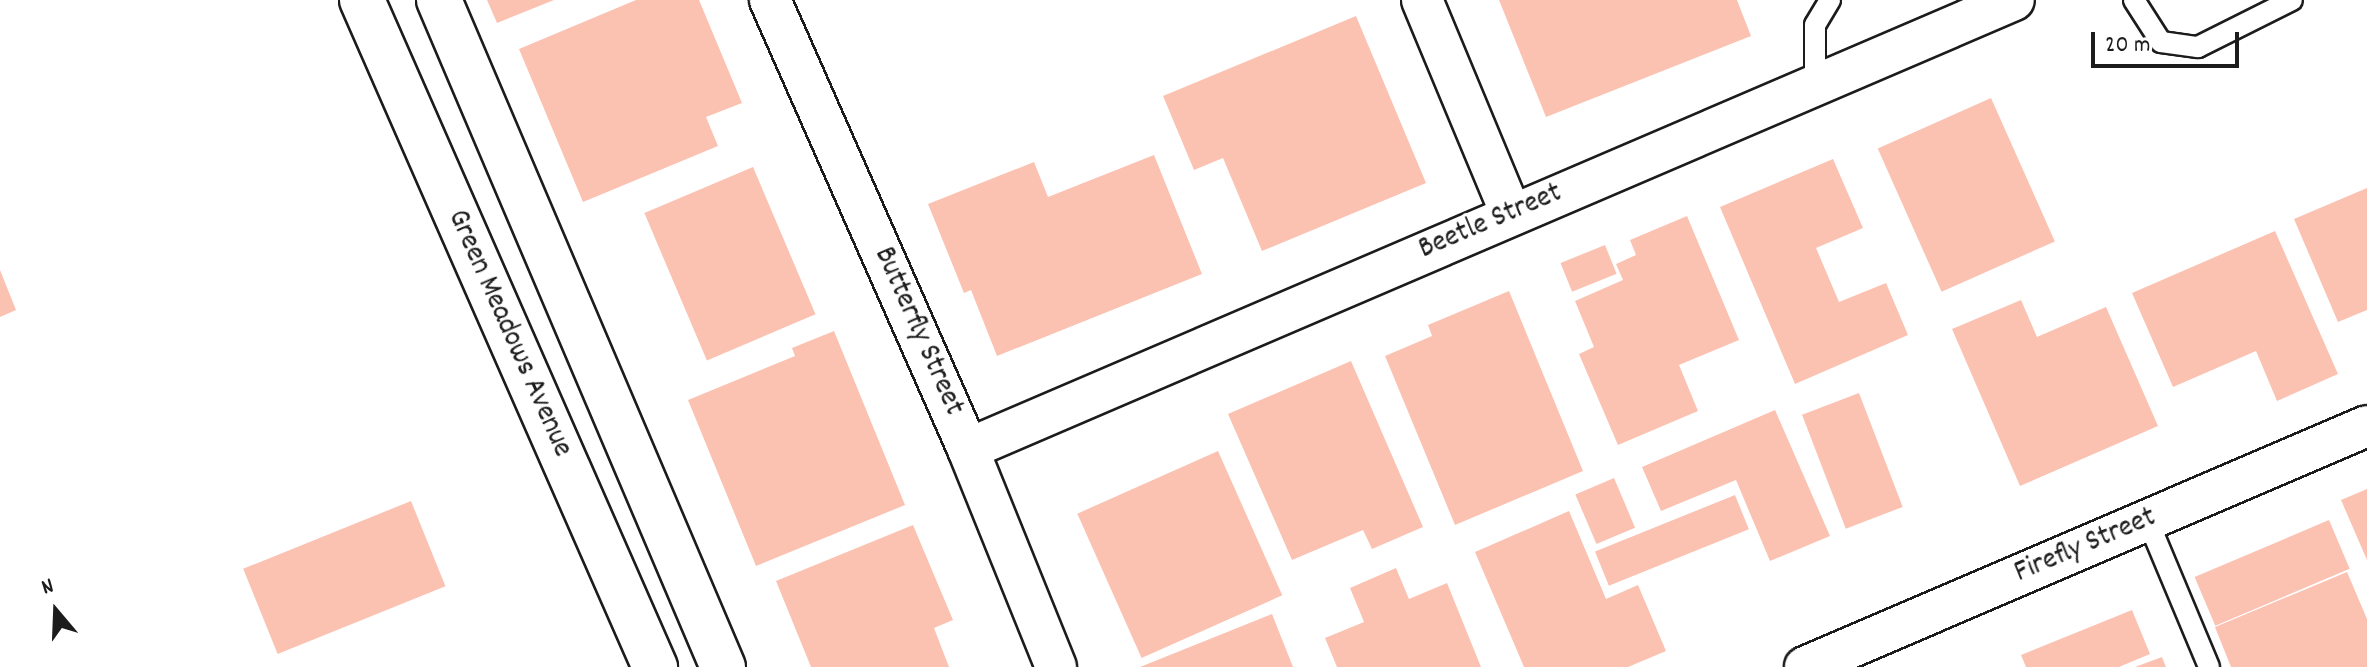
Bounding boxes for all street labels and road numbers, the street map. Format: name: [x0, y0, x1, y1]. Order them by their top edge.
street label: Beetle Street: [1414, 177, 1568, 269]
street label: Green Meadows Avenue: [437, 205, 579, 463]
street label: Butterfly Street: [864, 242, 970, 422]
street label: Firefly Street: [2010, 501, 2162, 593]

